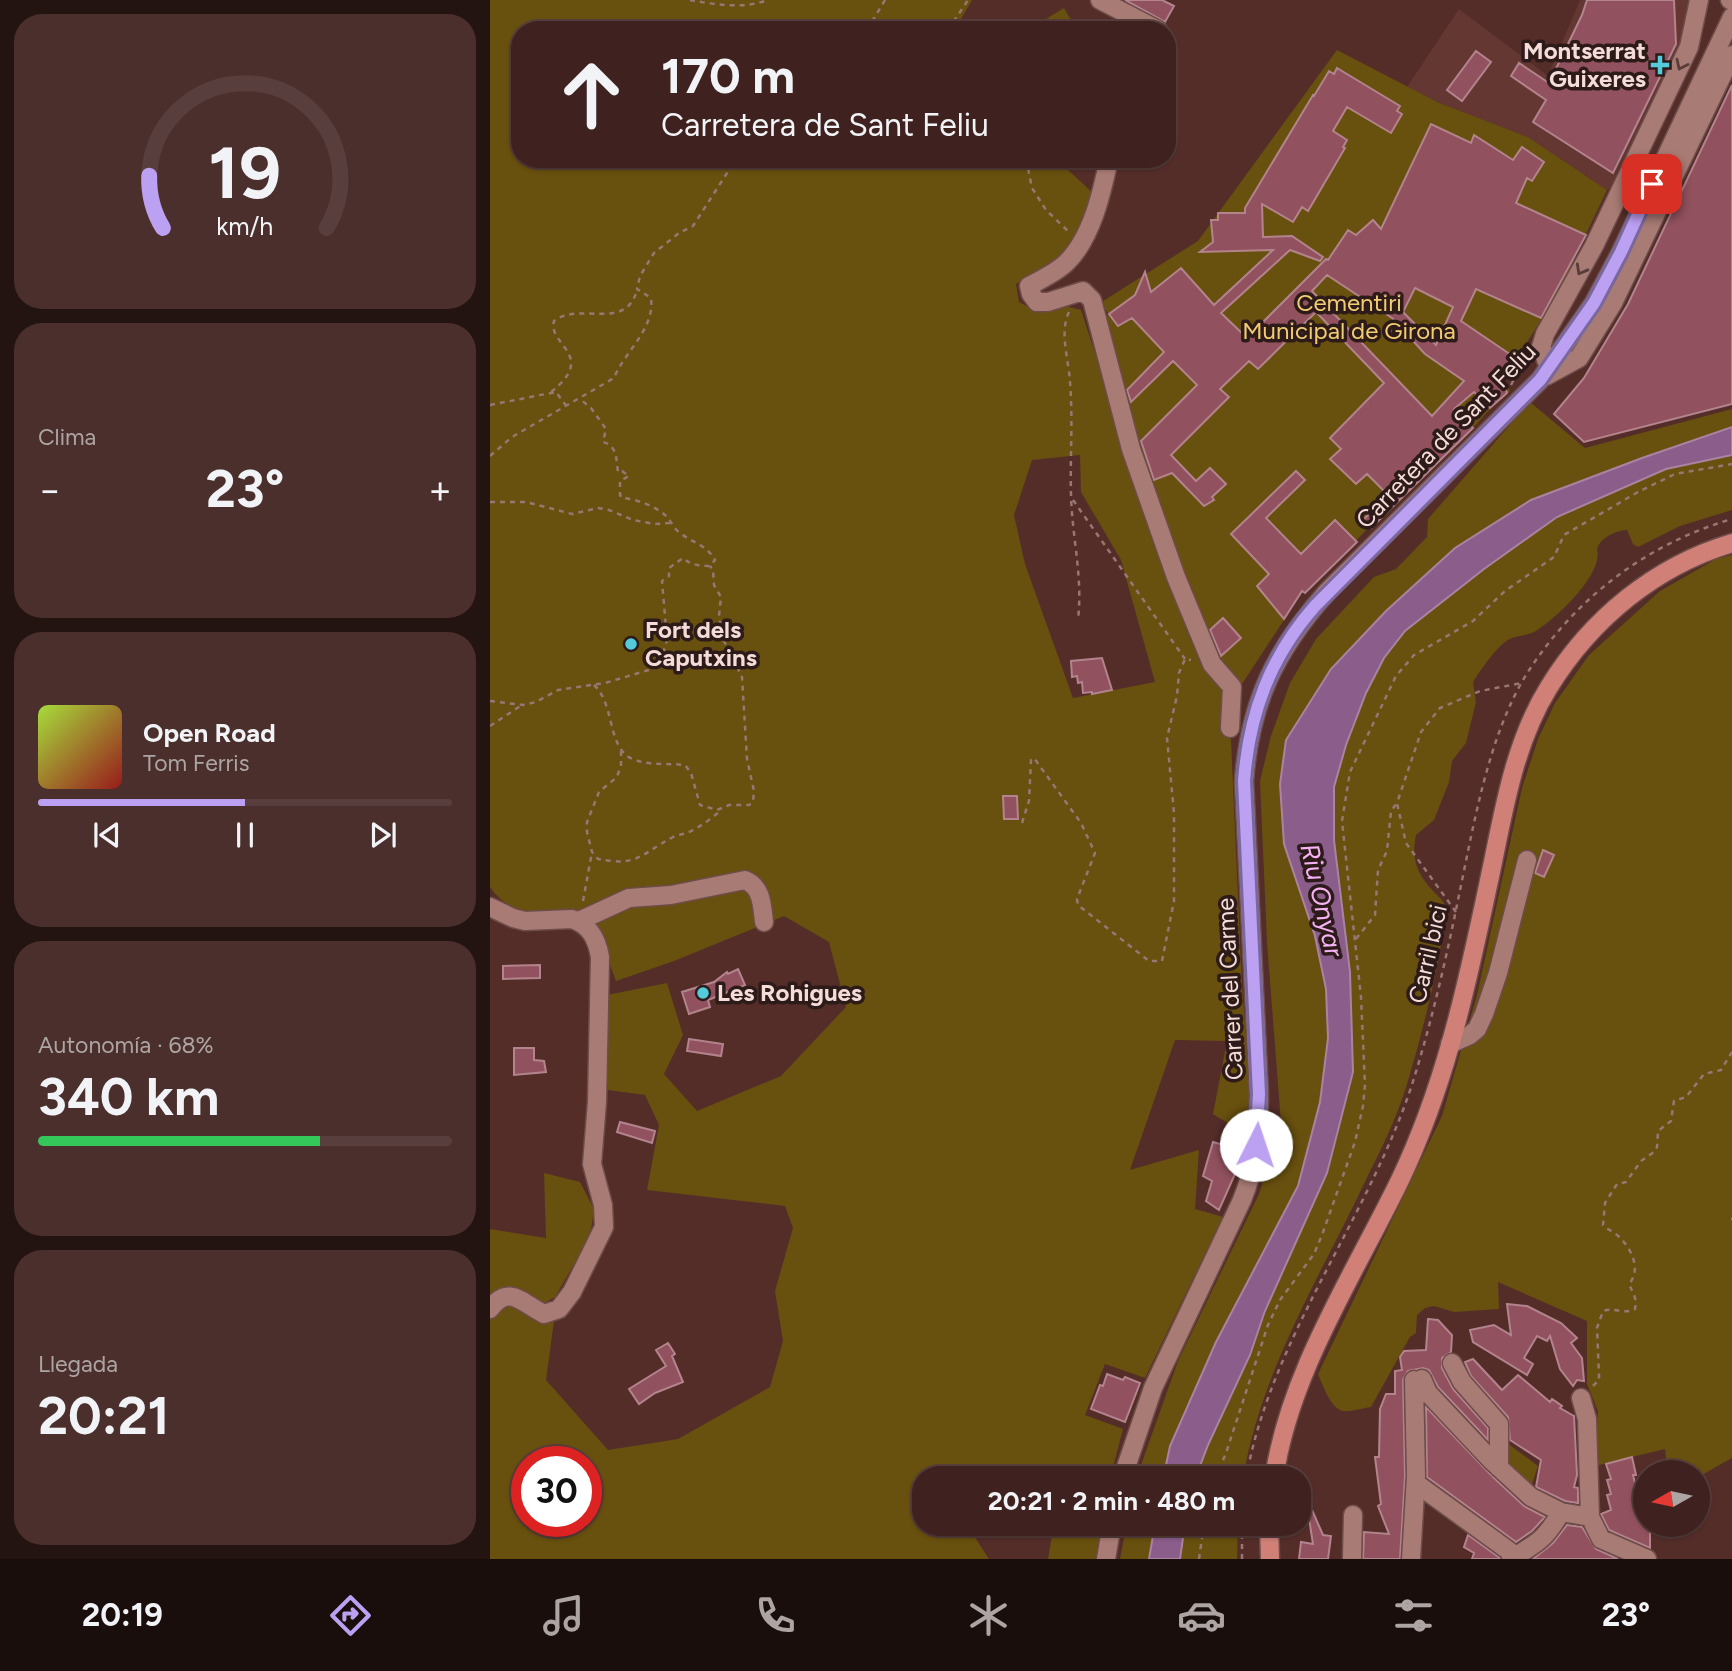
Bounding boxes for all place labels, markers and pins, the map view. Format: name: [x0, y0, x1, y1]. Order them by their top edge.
place label: Montserrat Guixeres: [1523, 36, 1646, 93]
marker: Montserrat Guixeres: [1652, 57, 1668, 73]
pin: [1622, 154, 1682, 214]
place label: Fort dels Caputxins: [645, 615, 757, 672]
marker: Fort dels Caputxins: [623, 636, 639, 652]
place label: Les Rohigues: [717, 978, 862, 1007]
marker: Les Rohigues: [695, 985, 711, 1001]

